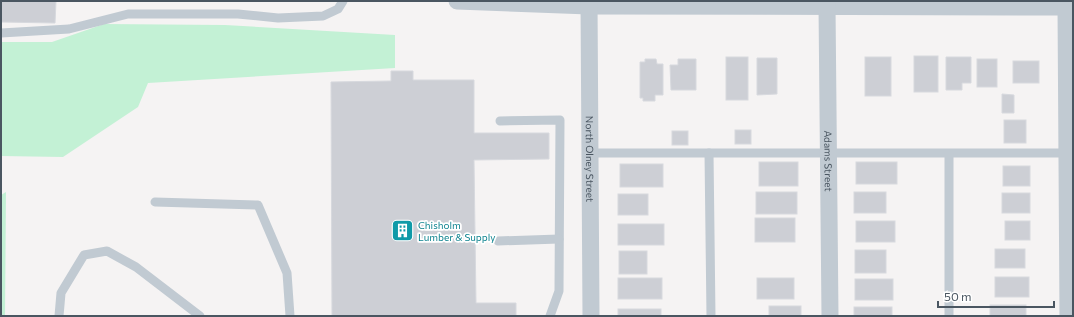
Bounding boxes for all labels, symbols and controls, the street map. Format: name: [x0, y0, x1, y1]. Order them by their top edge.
street label: North Olney Street: [584, 116, 596, 202]
street label: Adams Street: [822, 130, 835, 192]
building icon: Chisholm Lumber & Supply: [390, 218, 416, 244]
place label: Chisholm Lumber & Supply: [418, 219, 495, 243]
scale bar: [938, 283, 1054, 309]
text: 50 m: [944, 289, 972, 303]

